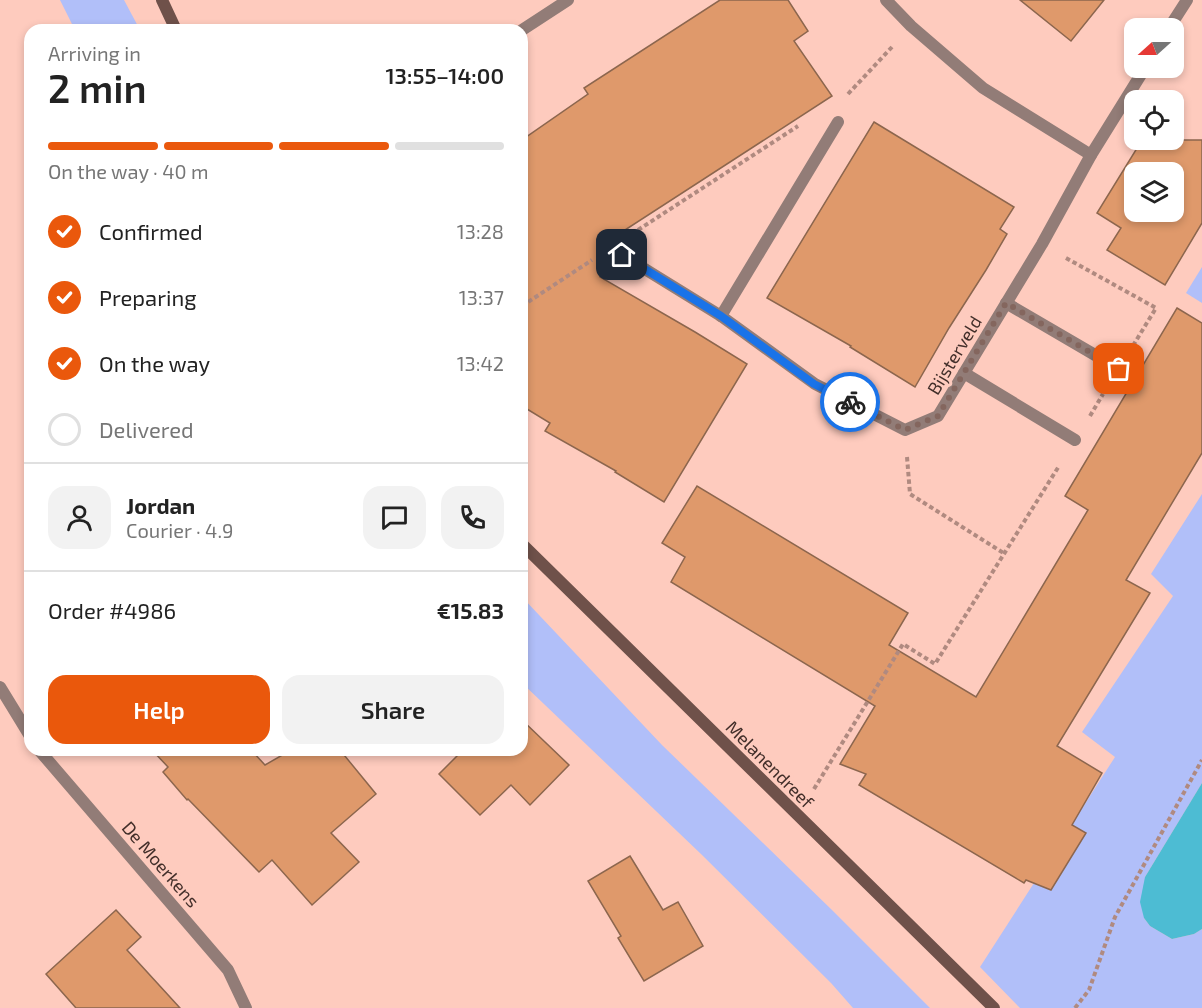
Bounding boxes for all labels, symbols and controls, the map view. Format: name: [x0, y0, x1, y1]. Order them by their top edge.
north arrow: [1124, 18, 1184, 78]
map controls: [1124, 18, 1184, 222]
text: Arriving in: [48, 41, 141, 65]
text: 13:55–14:00: [385, 62, 504, 88]
text: 2 min: [48, 64, 147, 111]
button: locate: [1124, 90, 1184, 150]
text: On the way · 40 m: [48, 159, 209, 183]
button: layers: [1124, 162, 1184, 222]
icon: check: [48, 215, 81, 248]
text: Confirmed: [99, 218, 203, 244]
text: 13:28: [457, 219, 504, 243]
pin: [596, 229, 647, 280]
icon: home: [605, 238, 638, 271]
icon: check: [48, 281, 81, 314]
text: Preparing: [99, 284, 197, 310]
text: 13:37: [459, 285, 504, 309]
street label: Bijsterveld: [922, 312, 986, 398]
pin: [1093, 343, 1144, 394]
icon: check: [48, 347, 81, 380]
text: On the way: [99, 350, 210, 376]
text: 13:42: [457, 351, 504, 375]
icon: bag: [1102, 352, 1135, 385]
courier: [820, 372, 880, 432]
icon: bike: [834, 386, 867, 419]
text: Delivered: [99, 416, 194, 442]
button: person: [48, 486, 111, 549]
button: chat: [363, 486, 426, 549]
button: phone: [441, 486, 504, 549]
text: Jordan: [126, 492, 195, 518]
text: Courier · 4.9: [126, 518, 233, 542]
text: Order #4986: [48, 597, 176, 623]
text: €15.83: [437, 597, 504, 623]
button: Help: [48, 675, 270, 744]
button: Share: [282, 675, 504, 744]
street label: Melanendreef: [722, 716, 819, 813]
street label: De Moerkens: [118, 817, 204, 911]

